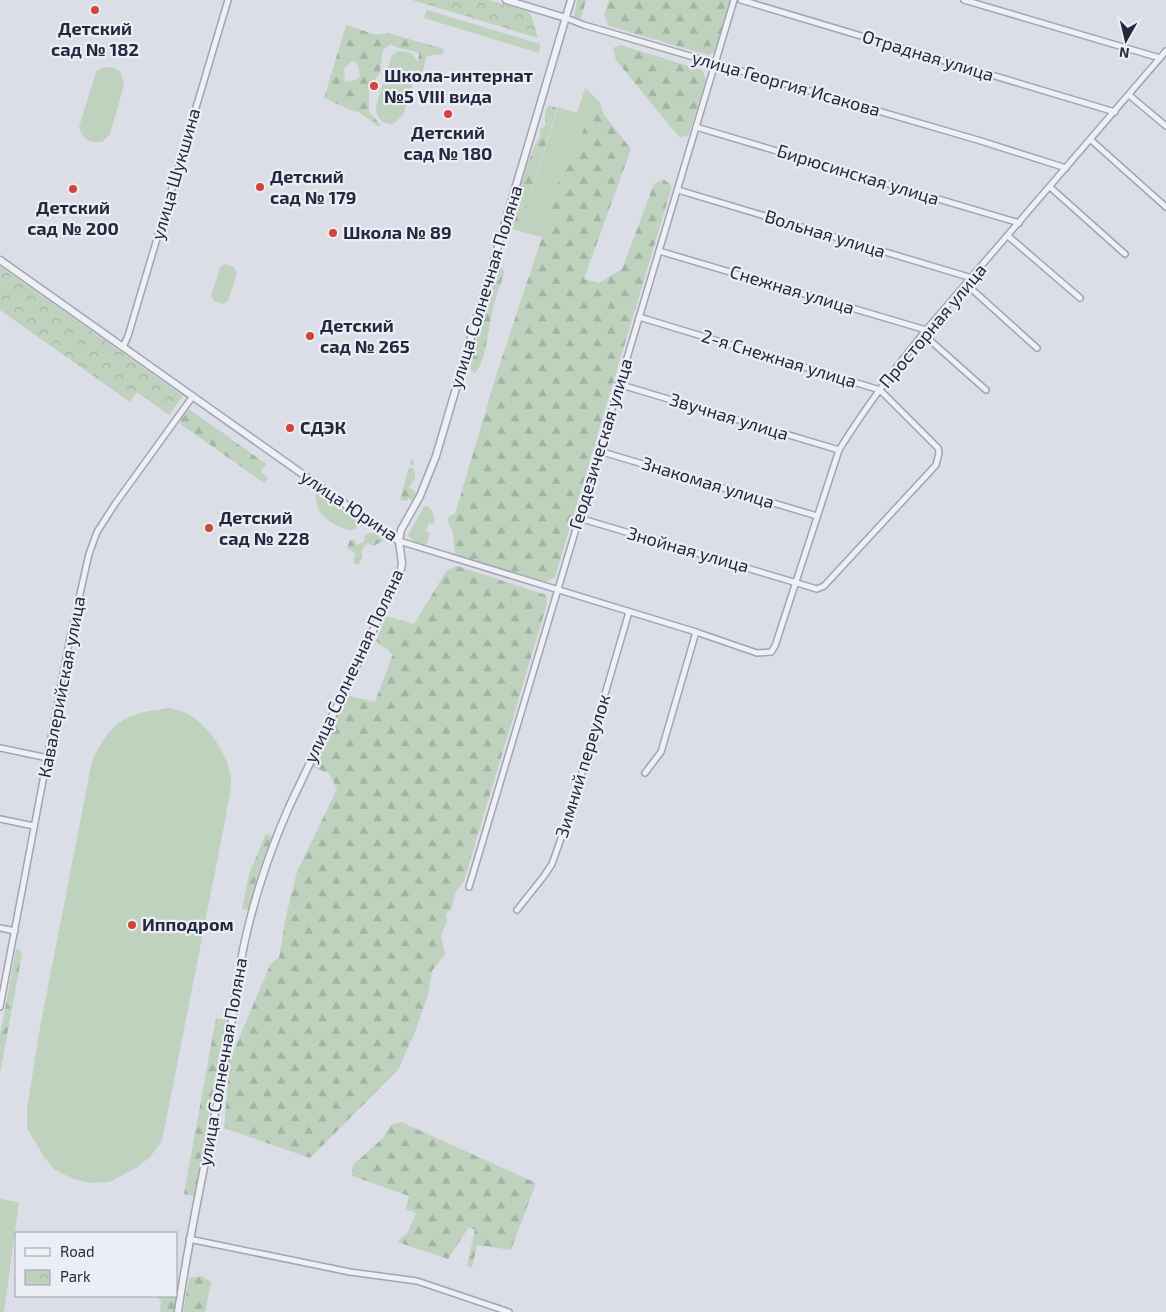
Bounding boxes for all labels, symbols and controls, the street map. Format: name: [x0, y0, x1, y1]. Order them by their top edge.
marker: Детский сад № 182: [89, 4, 101, 16]
north arrow: [1101, 15, 1151, 65]
place label: Детский сад № 182: [51, 17, 139, 60]
street label: Отрадная улица: [860, 25, 997, 85]
text: N: [1118, 44, 1130, 62]
street label: улица Георгия Исакова: [690, 46, 883, 120]
place label: Школа-интернат №5 VIII вида: [384, 64, 533, 107]
marker: Школа-интернат №5 VIII вида: [368, 80, 380, 92]
street label: улица Шукшина: [146, 105, 204, 242]
marker: Детский сад № 180: [442, 108, 454, 120]
place label: Детский сад № 180: [404, 121, 492, 164]
street label: Бирюсинская улица: [774, 139, 942, 209]
place label: Детский сад № 179: [270, 165, 356, 208]
marker: Детский сад № 179: [254, 181, 266, 193]
marker: Детский сад № 200: [67, 183, 79, 195]
street label: улица Солнечная Поляна: [444, 183, 526, 391]
place label: Детский сад № 200: [27, 196, 119, 239]
street label: Вольная улица: [762, 204, 888, 262]
place label: Школа № 89: [343, 221, 452, 243]
marker: Школа № 89: [327, 227, 339, 239]
street label: Просторная улица: [874, 259, 991, 392]
street label: Снежная улица: [727, 260, 857, 318]
place label: Детский сад № 265: [320, 314, 410, 357]
street label: 2-я Снежная улица: [699, 324, 859, 392]
marker: Детский сад № 265: [304, 330, 316, 342]
street label: Геодезическая улица: [564, 355, 637, 532]
street label: Звучная улица: [667, 387, 792, 445]
place label: СДЭК: [300, 416, 347, 438]
marker: СДЭК: [284, 422, 296, 434]
street label: Знакомая улица: [639, 451, 777, 513]
street label: улица Юрина: [297, 465, 402, 546]
place label: Детский сад № 228: [219, 506, 310, 549]
street label: Знойная улица: [625, 521, 752, 577]
marker: Детский сад № 228: [203, 522, 215, 534]
street label: улица Солнечная Поляна: [299, 565, 408, 766]
street label: Кавалерийская улица: [33, 594, 89, 780]
street label: Зимний переулок: [550, 691, 614, 840]
place label: Ипподром: [142, 913, 234, 935]
marker: Ипподром: [126, 919, 138, 931]
street label: улица Солнечная Поляна: [193, 956, 251, 1168]
legend: [15, 1232, 178, 1297]
text: Road: [60, 1242, 95, 1260]
text: Park: [60, 1267, 91, 1285]

